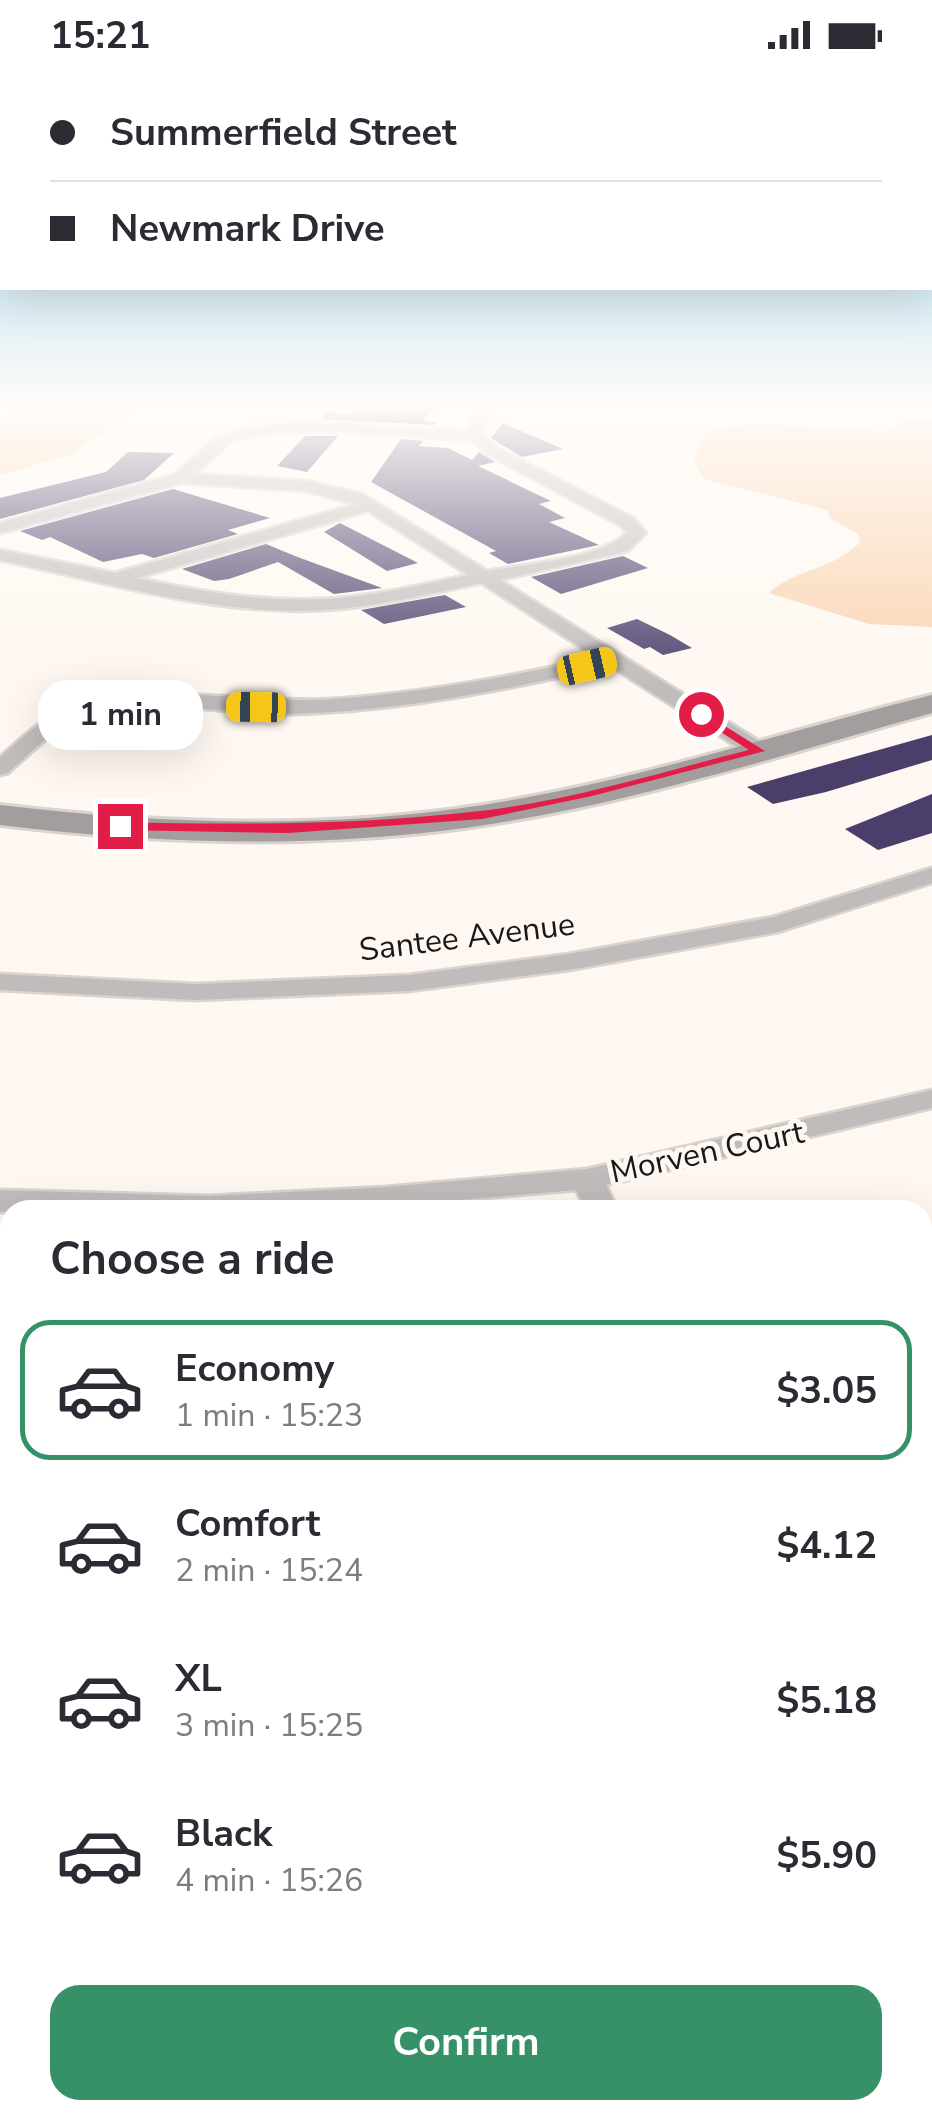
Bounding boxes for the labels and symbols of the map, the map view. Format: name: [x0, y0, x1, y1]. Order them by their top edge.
car: [554, 645, 620, 687]
callout: 1 min: [38, 681, 202, 751]
car: [226, 691, 286, 723]
route start: [679, 692, 724, 737]
route end: [98, 804, 143, 849]
street label: Santee Avenue: [357, 902, 577, 972]
street label: Morven Court: [606, 1110, 809, 1193]

